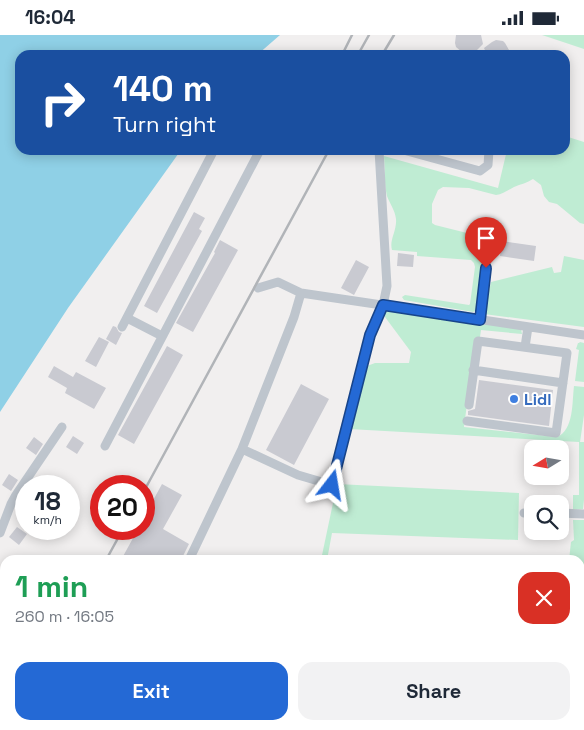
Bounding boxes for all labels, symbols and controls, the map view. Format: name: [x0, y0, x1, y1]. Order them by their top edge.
text: 16:04: [25, 5, 75, 30]
text: 140 m: [113, 67, 213, 111]
icon: right: [30, 70, 95, 135]
text: Turn right: [113, 110, 216, 138]
pin: [465, 217, 507, 268]
icon: arrive: [472, 224, 500, 252]
place label: Lidl: [524, 389, 551, 410]
marker: Lidl: [508, 393, 520, 405]
north arrow: [524, 440, 569, 485]
map controls: [524, 440, 569, 540]
position arrow: [305, 458, 357, 510]
speed limit sign: 20: [90, 475, 155, 540]
text: 18: [34, 485, 61, 517]
button: search: [524, 495, 569, 540]
text: km/h: [33, 512, 62, 528]
text: 1 min: [15, 567, 88, 606]
button: close: [518, 572, 570, 624]
text: 260 m · 16:05: [15, 606, 114, 627]
button: Exit: [15, 662, 288, 720]
button: Share: [298, 662, 570, 720]

